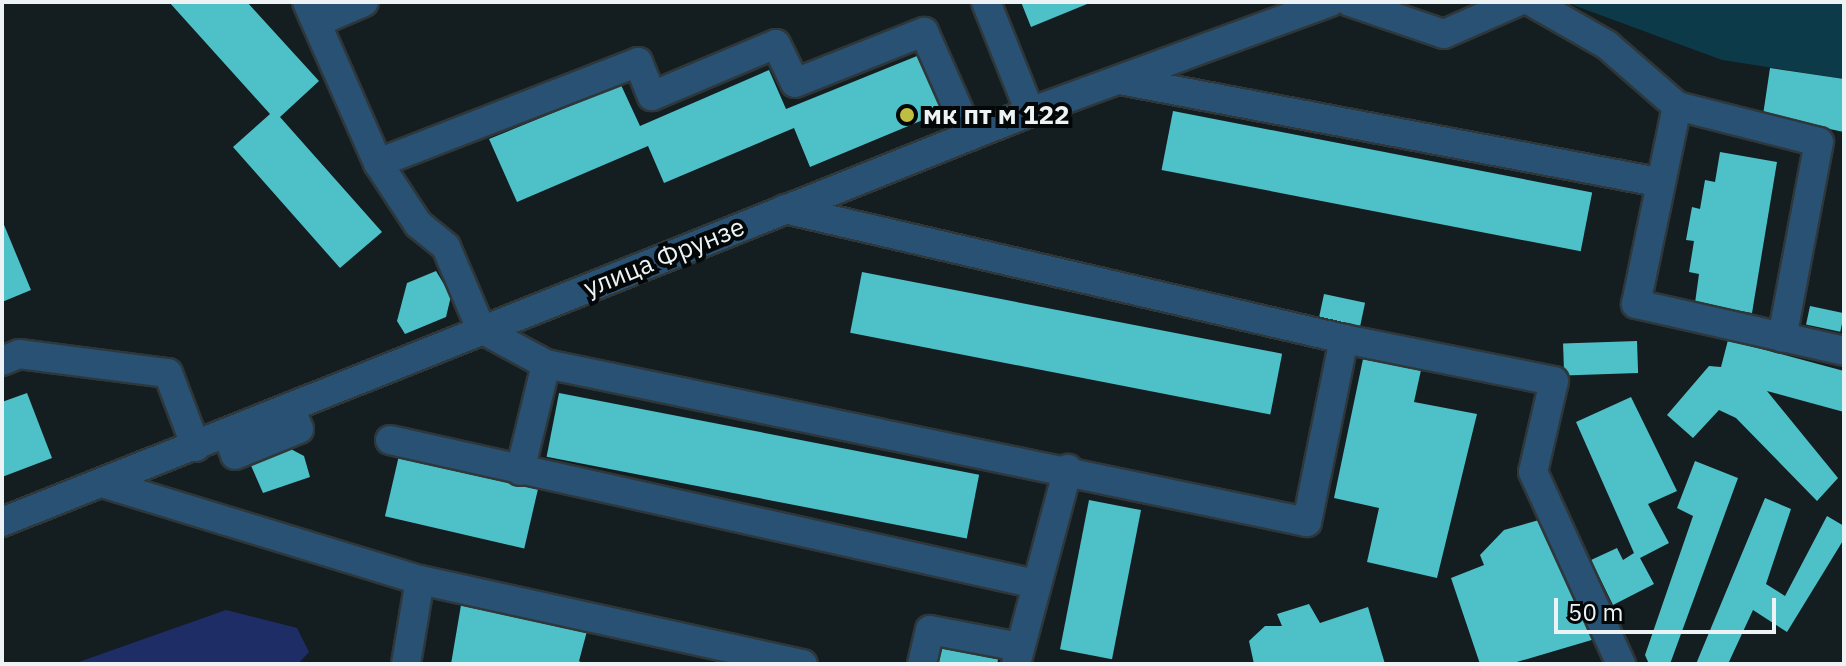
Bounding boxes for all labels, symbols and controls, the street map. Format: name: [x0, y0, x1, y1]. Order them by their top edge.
place label: мк пт м 122: [923, 99, 1070, 131]
marker: мк пт м 122: [898, 106, 916, 124]
street label: улица Фрунзе: [579, 211, 749, 303]
scale bar: [1558, 582, 1780, 632]
text: 50 m: [1568, 596, 1623, 628]

